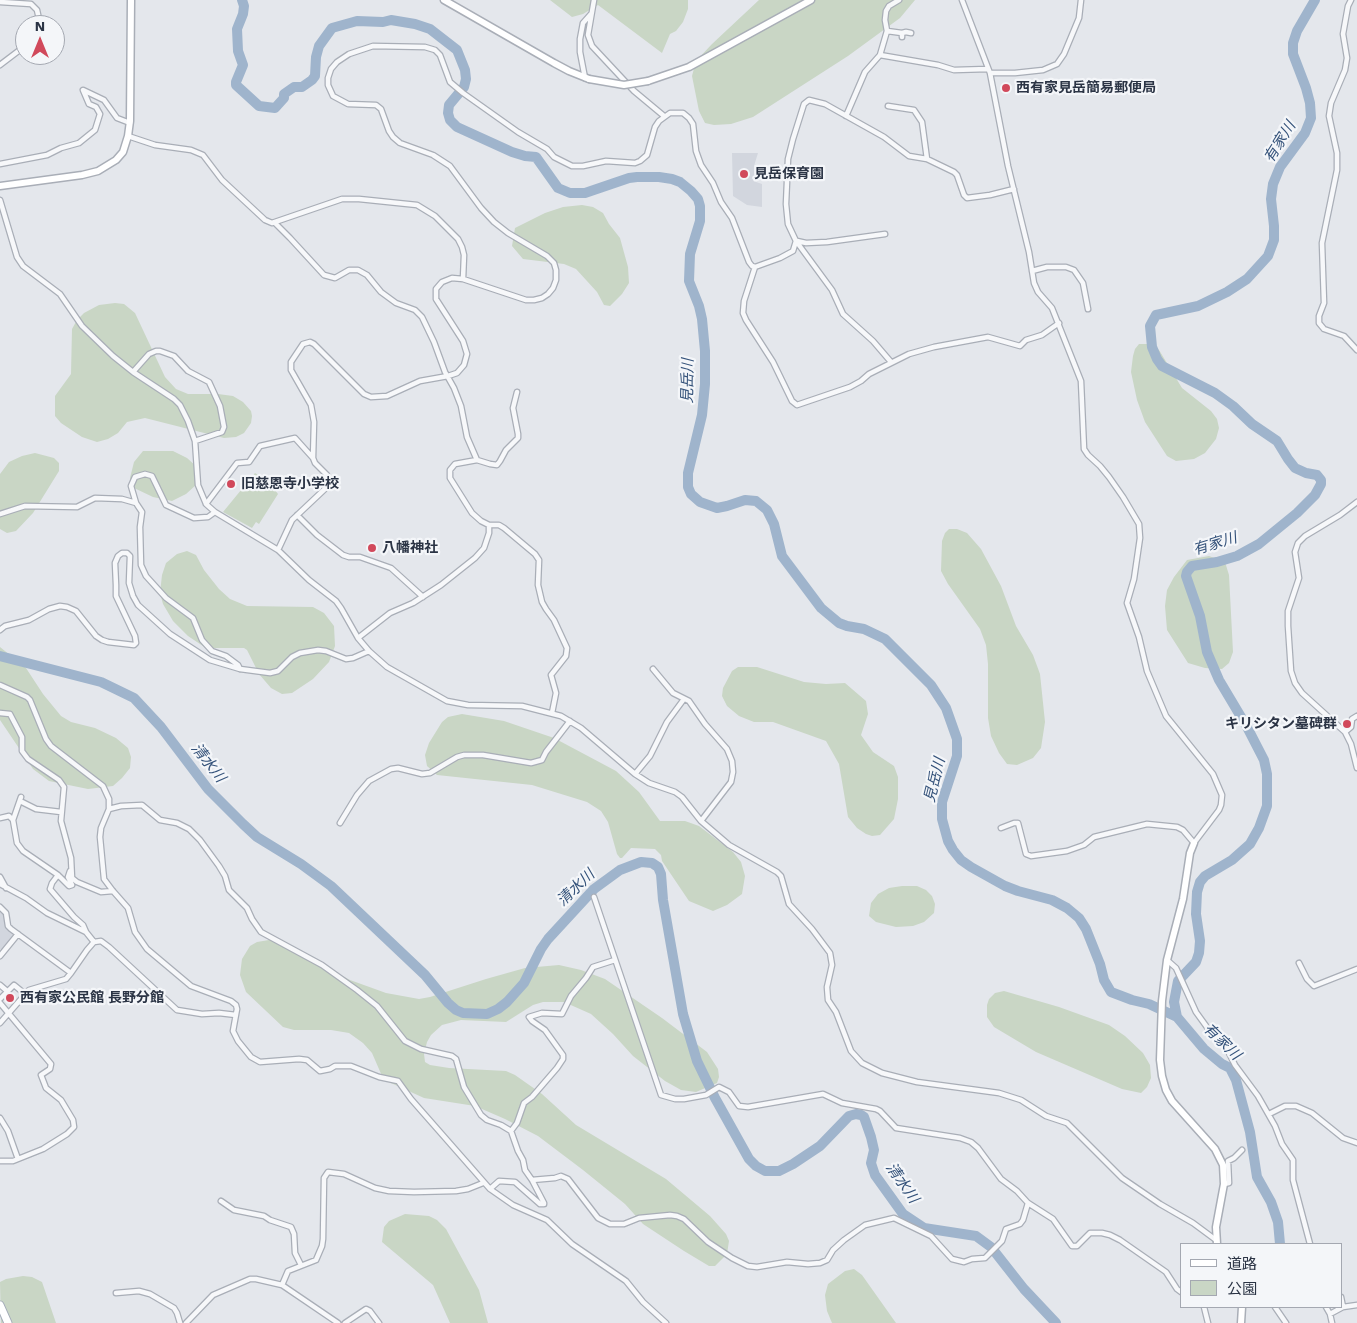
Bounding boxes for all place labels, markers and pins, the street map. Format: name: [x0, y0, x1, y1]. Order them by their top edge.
place label: 西有家見岳簡易郵便局: [1016, 80, 1156, 96]
marker: 西有家見岳簡易郵便局: [1000, 82, 1012, 94]
place label: 見岳保育園: [754, 166, 824, 182]
marker: 見岳保育園: [738, 168, 750, 180]
place label: 旧慈恩寺小学校: [241, 476, 339, 492]
marker: 旧慈恩寺小学校: [225, 478, 237, 490]
place label: 八幡神社: [382, 540, 438, 556]
marker: 八幡神社: [366, 542, 378, 554]
place label: キリシタン墓碑群: [1225, 716, 1337, 732]
marker: キリシタン墓碑群: [1341, 718, 1353, 730]
place label: 西有家公民館 長野分館: [20, 990, 164, 1006]
marker: 西有家公民館 長野分館: [4, 992, 16, 1004]

